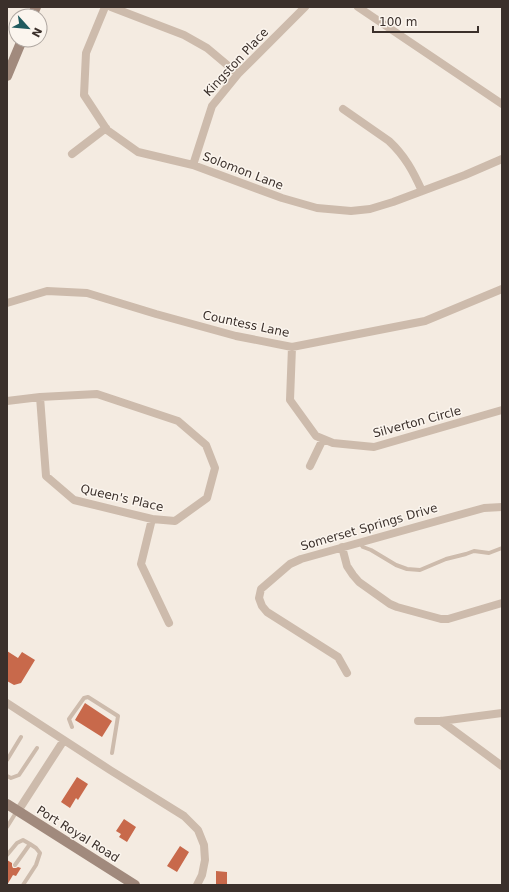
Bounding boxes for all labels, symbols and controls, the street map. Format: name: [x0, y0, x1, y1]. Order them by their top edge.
north arrow: [8, 8, 48, 48]
scale bar: [373, 8, 478, 34]
text: 100 m: [379, 15, 417, 29]
text: N: [29, 25, 44, 39]
street label: Kingston Place: [201, 25, 271, 99]
street label: Solomon Lane: [201, 149, 285, 193]
street label: Countess Lane: [201, 308, 291, 340]
street label: Silverton Circle: [371, 403, 463, 441]
street label: Queen's Place: [79, 482, 165, 514]
street label: Somerset Springs Drive: [299, 501, 439, 553]
street label: Port Royal Road: [34, 803, 122, 865]

